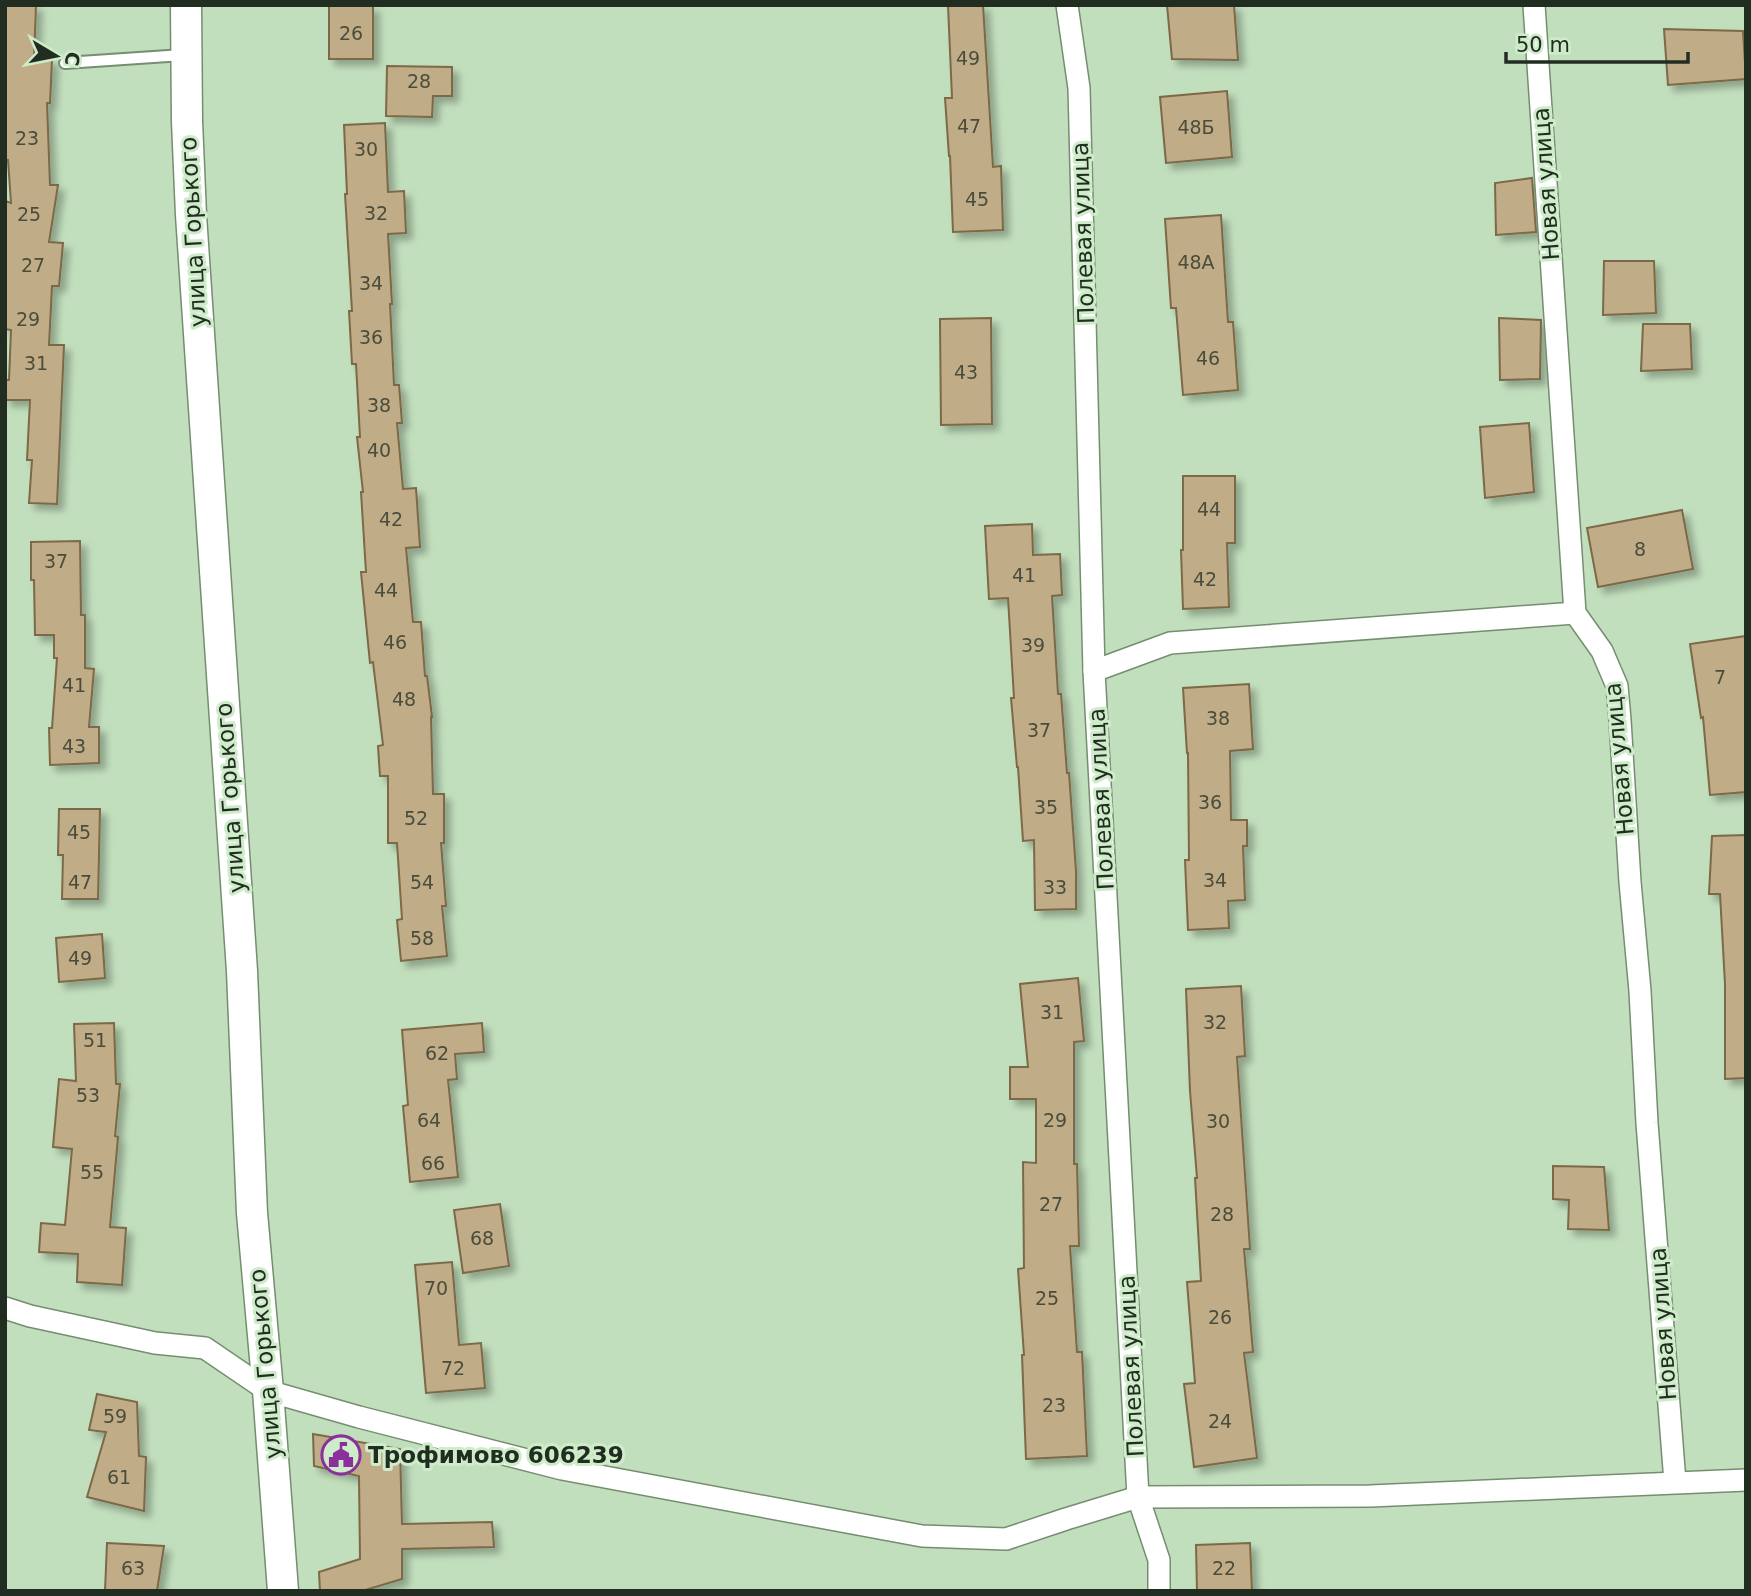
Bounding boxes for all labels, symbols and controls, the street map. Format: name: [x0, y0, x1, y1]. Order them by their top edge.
north arrow: [21, 21, 91, 91]
scale bar: [1506, 21, 1688, 65]
house number: 26: [339, 22, 363, 44]
text: 50 m: [1516, 33, 1570, 57]
house number: 49: [956, 47, 980, 69]
text: С: [61, 50, 85, 68]
house number: 28: [407, 70, 431, 92]
street label: Новая улица: [1528, 107, 1564, 261]
house number: 47: [957, 115, 981, 137]
house number: 48Б: [1177, 116, 1215, 138]
house number: 23: [15, 127, 39, 149]
street label: улица Горького: [175, 136, 211, 328]
house number: 30: [354, 138, 378, 160]
street label: Полевая улица: [1067, 142, 1099, 324]
house number: 45: [965, 188, 989, 210]
house number: 32: [364, 202, 388, 224]
house number: 25: [17, 203, 41, 225]
house number: 48А: [1177, 251, 1215, 273]
house number: 27: [21, 254, 45, 276]
house number: 34: [359, 272, 383, 294]
house number: 29: [16, 308, 40, 330]
house number: 36: [359, 326, 383, 348]
house number: 46: [1196, 347, 1220, 369]
house number: 31: [24, 352, 48, 374]
house number: 43: [954, 361, 978, 383]
house number: 38: [367, 394, 391, 416]
house number: 40: [367, 439, 391, 461]
house number: 44: [1197, 498, 1221, 520]
house number: 42: [379, 508, 403, 530]
house number: 8: [1634, 538, 1646, 560]
house number: 37: [44, 550, 68, 572]
house number: 41: [1012, 564, 1036, 586]
house number: 42: [1193, 568, 1217, 590]
house number: 44: [374, 579, 398, 601]
house number: 46: [383, 631, 407, 653]
house number: 39: [1021, 634, 1045, 656]
house number: 7: [1714, 666, 1726, 688]
house number: 41: [62, 674, 86, 696]
street label: Новая улица: [1599, 682, 1639, 836]
house number: 48: [392, 688, 416, 710]
street label: улица Горького: [210, 702, 250, 894]
street label: Полевая улица: [1083, 707, 1119, 891]
house number: 38: [1206, 707, 1230, 729]
house number: 37: [1027, 719, 1051, 741]
house number: 43: [62, 735, 86, 757]
house number: 36: [1198, 791, 1222, 813]
house number: 35: [1034, 796, 1058, 818]
house number: 52: [404, 807, 428, 829]
house number: 45: [67, 821, 91, 843]
house number: 34: [1203, 869, 1227, 891]
house number: 47: [68, 871, 92, 893]
house number: 54: [410, 871, 434, 893]
house number: 33: [1043, 876, 1067, 898]
house number: 58: [410, 927, 434, 949]
house number: 49: [68, 947, 92, 969]
house number: 31: [1040, 1001, 1064, 1023]
house number: 32: [1203, 1011, 1227, 1033]
house number: 51: [83, 1029, 107, 1051]
house number: 62: [425, 1042, 449, 1064]
house number: 53: [76, 1084, 100, 1106]
house number: 64: [417, 1109, 441, 1131]
house number: 29: [1043, 1109, 1067, 1131]
house number: 30: [1206, 1110, 1230, 1132]
house number: 66: [421, 1152, 445, 1174]
house number: 55: [80, 1161, 104, 1183]
house number: 27: [1039, 1193, 1063, 1215]
house number: 28: [1210, 1203, 1234, 1225]
house number: 68: [470, 1227, 494, 1249]
street label: Новая улица: [1645, 1247, 1681, 1401]
street label: улица Горького: [244, 1268, 286, 1460]
street label: Полевая улица: [1113, 1274, 1149, 1458]
house number: 70: [424, 1277, 448, 1299]
house number: 25: [1035, 1287, 1059, 1309]
house number: 26: [1208, 1306, 1232, 1328]
house number: 72: [441, 1357, 465, 1379]
house number: 23: [1042, 1394, 1066, 1416]
house number: 59: [103, 1405, 127, 1427]
house number: 24: [1208, 1410, 1232, 1432]
public building icon: Трофимово 606239: [320, 1434, 362, 1476]
place label: Трофимово 606239: [368, 1442, 624, 1468]
house number: 61: [107, 1466, 131, 1488]
house number: 63: [121, 1557, 145, 1579]
house number: 22: [1212, 1557, 1236, 1579]

